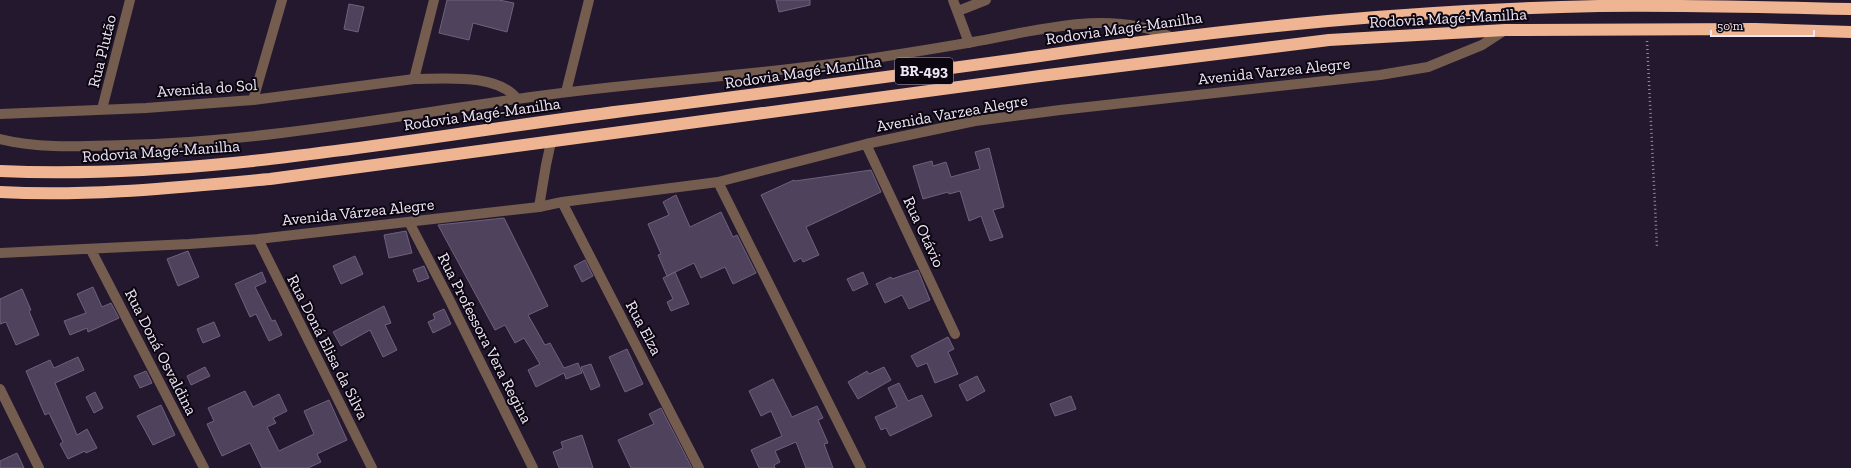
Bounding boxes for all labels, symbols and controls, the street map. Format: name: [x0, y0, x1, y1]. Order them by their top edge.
street label: Rodovia Magé-Manilha: [1369, 4, 1528, 32]
street label: Rodovia Magé-Manilha: [1044, 8, 1204, 48]
scale bar: [1711, 12, 1814, 38]
street label: Rua Plutão: [84, 13, 120, 89]
text: 50 m: [1717, 19, 1744, 33]
street label: Rodovia Magé-Manilha: [723, 52, 883, 92]
street label: Avenida Varzea Alegre: [1197, 54, 1351, 88]
road number: BR-493: [895, 58, 953, 84]
street label: Avenida do Sol: [156, 75, 258, 101]
street label: Avenida Varzea Alegre: [875, 90, 1029, 136]
street label: Rodovia Magé-Manilha: [402, 94, 562, 134]
street label: Rodovia Magé-Manilha: [82, 136, 241, 166]
street label: Rua Otávio: [899, 194, 949, 270]
street label: Avenida Várzea Alegre: [281, 195, 435, 229]
street label: Rua Professora Vera Regina: [434, 250, 536, 427]
street label: Rua Doná Elisa da Silva: [283, 271, 373, 423]
street label: Rua Doná Osvaldina: [121, 286, 201, 419]
street label: Rua Elza: [622, 297, 666, 359]

